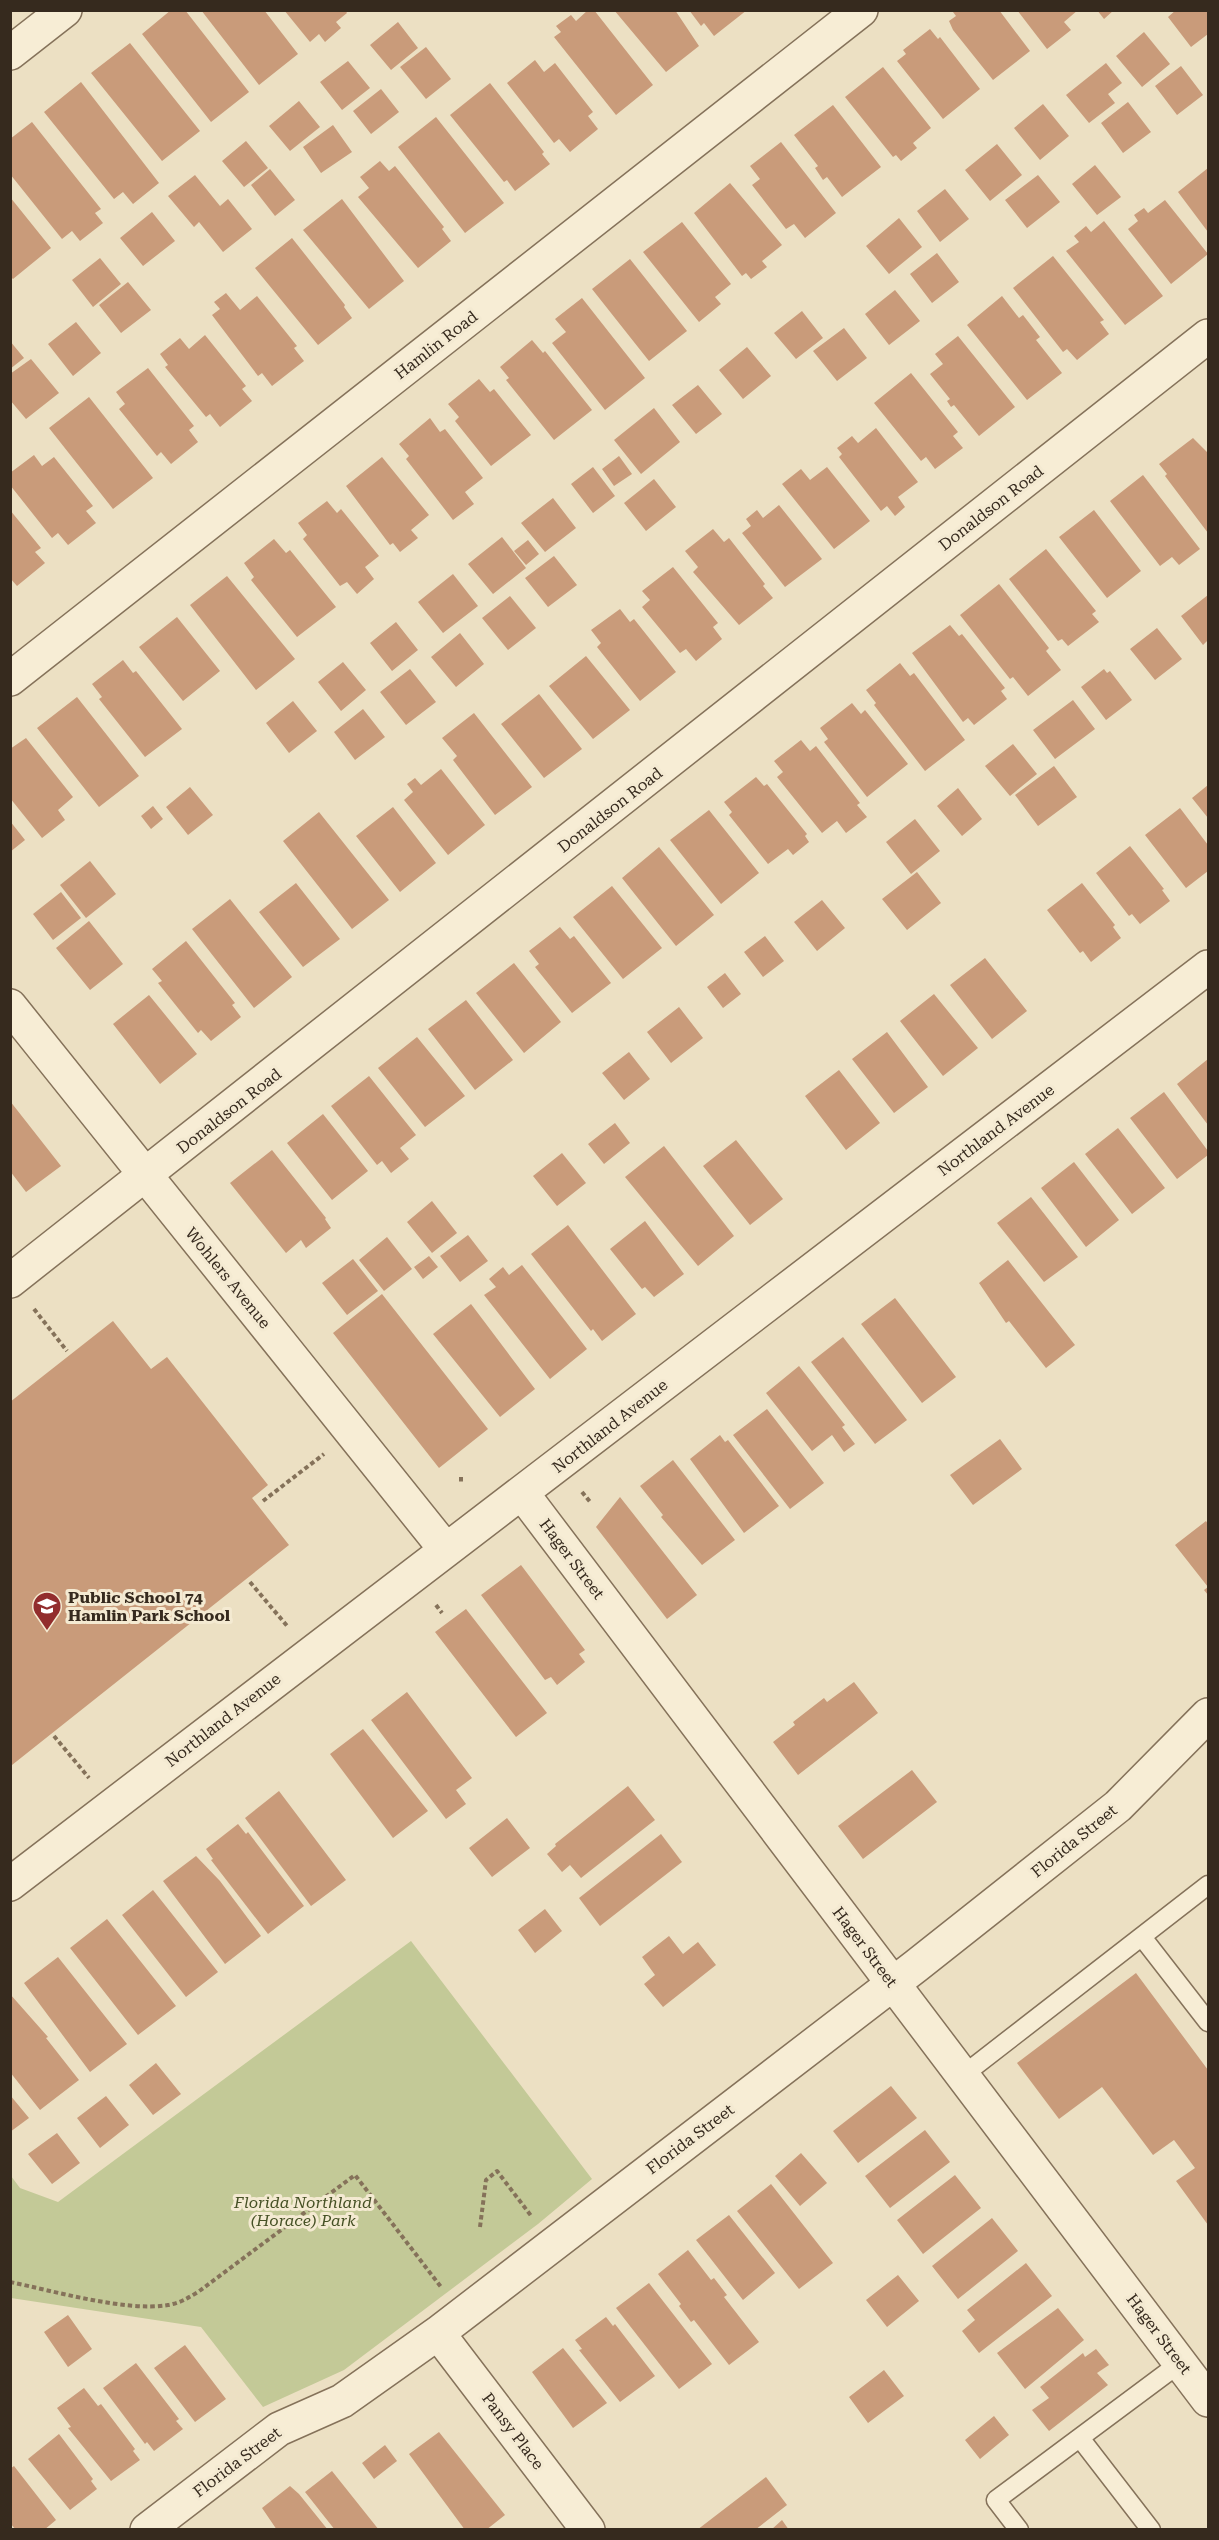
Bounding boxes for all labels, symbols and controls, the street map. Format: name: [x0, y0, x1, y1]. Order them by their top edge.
street label: Hamlin Road: [391, 307, 481, 383]
street label: Donaldson Road: [935, 461, 1047, 555]
street label: Donaldson Road: [554, 763, 666, 857]
street label: Donaldson Road: [173, 1064, 285, 1158]
street label: Northland Avenue: [934, 1080, 1058, 1180]
street label: Wohlers Avenue: [181, 1224, 275, 1333]
street label: Northland Avenue: [549, 1375, 672, 1477]
street label: Hager Street: [536, 1515, 608, 1603]
place label: Public School 74 Hamlin Park School: [68, 1588, 231, 1625]
school or university icon: Public School 74 Hamlin Park School: [31, 1590, 63, 1632]
street label: Northland Avenue: [162, 1669, 285, 1771]
street label: Florida Street: [1027, 1801, 1121, 1881]
street label: Hager Street: [829, 1903, 901, 1991]
street label: Florida Street: [642, 2100, 738, 2178]
park label: Florida Northland (Horace) Park: [233, 2193, 372, 2230]
street label: Hager Street: [1123, 2290, 1195, 2378]
street label: Pansy Place: [478, 2389, 548, 2473]
street label: Florida Street: [189, 2423, 285, 2501]

